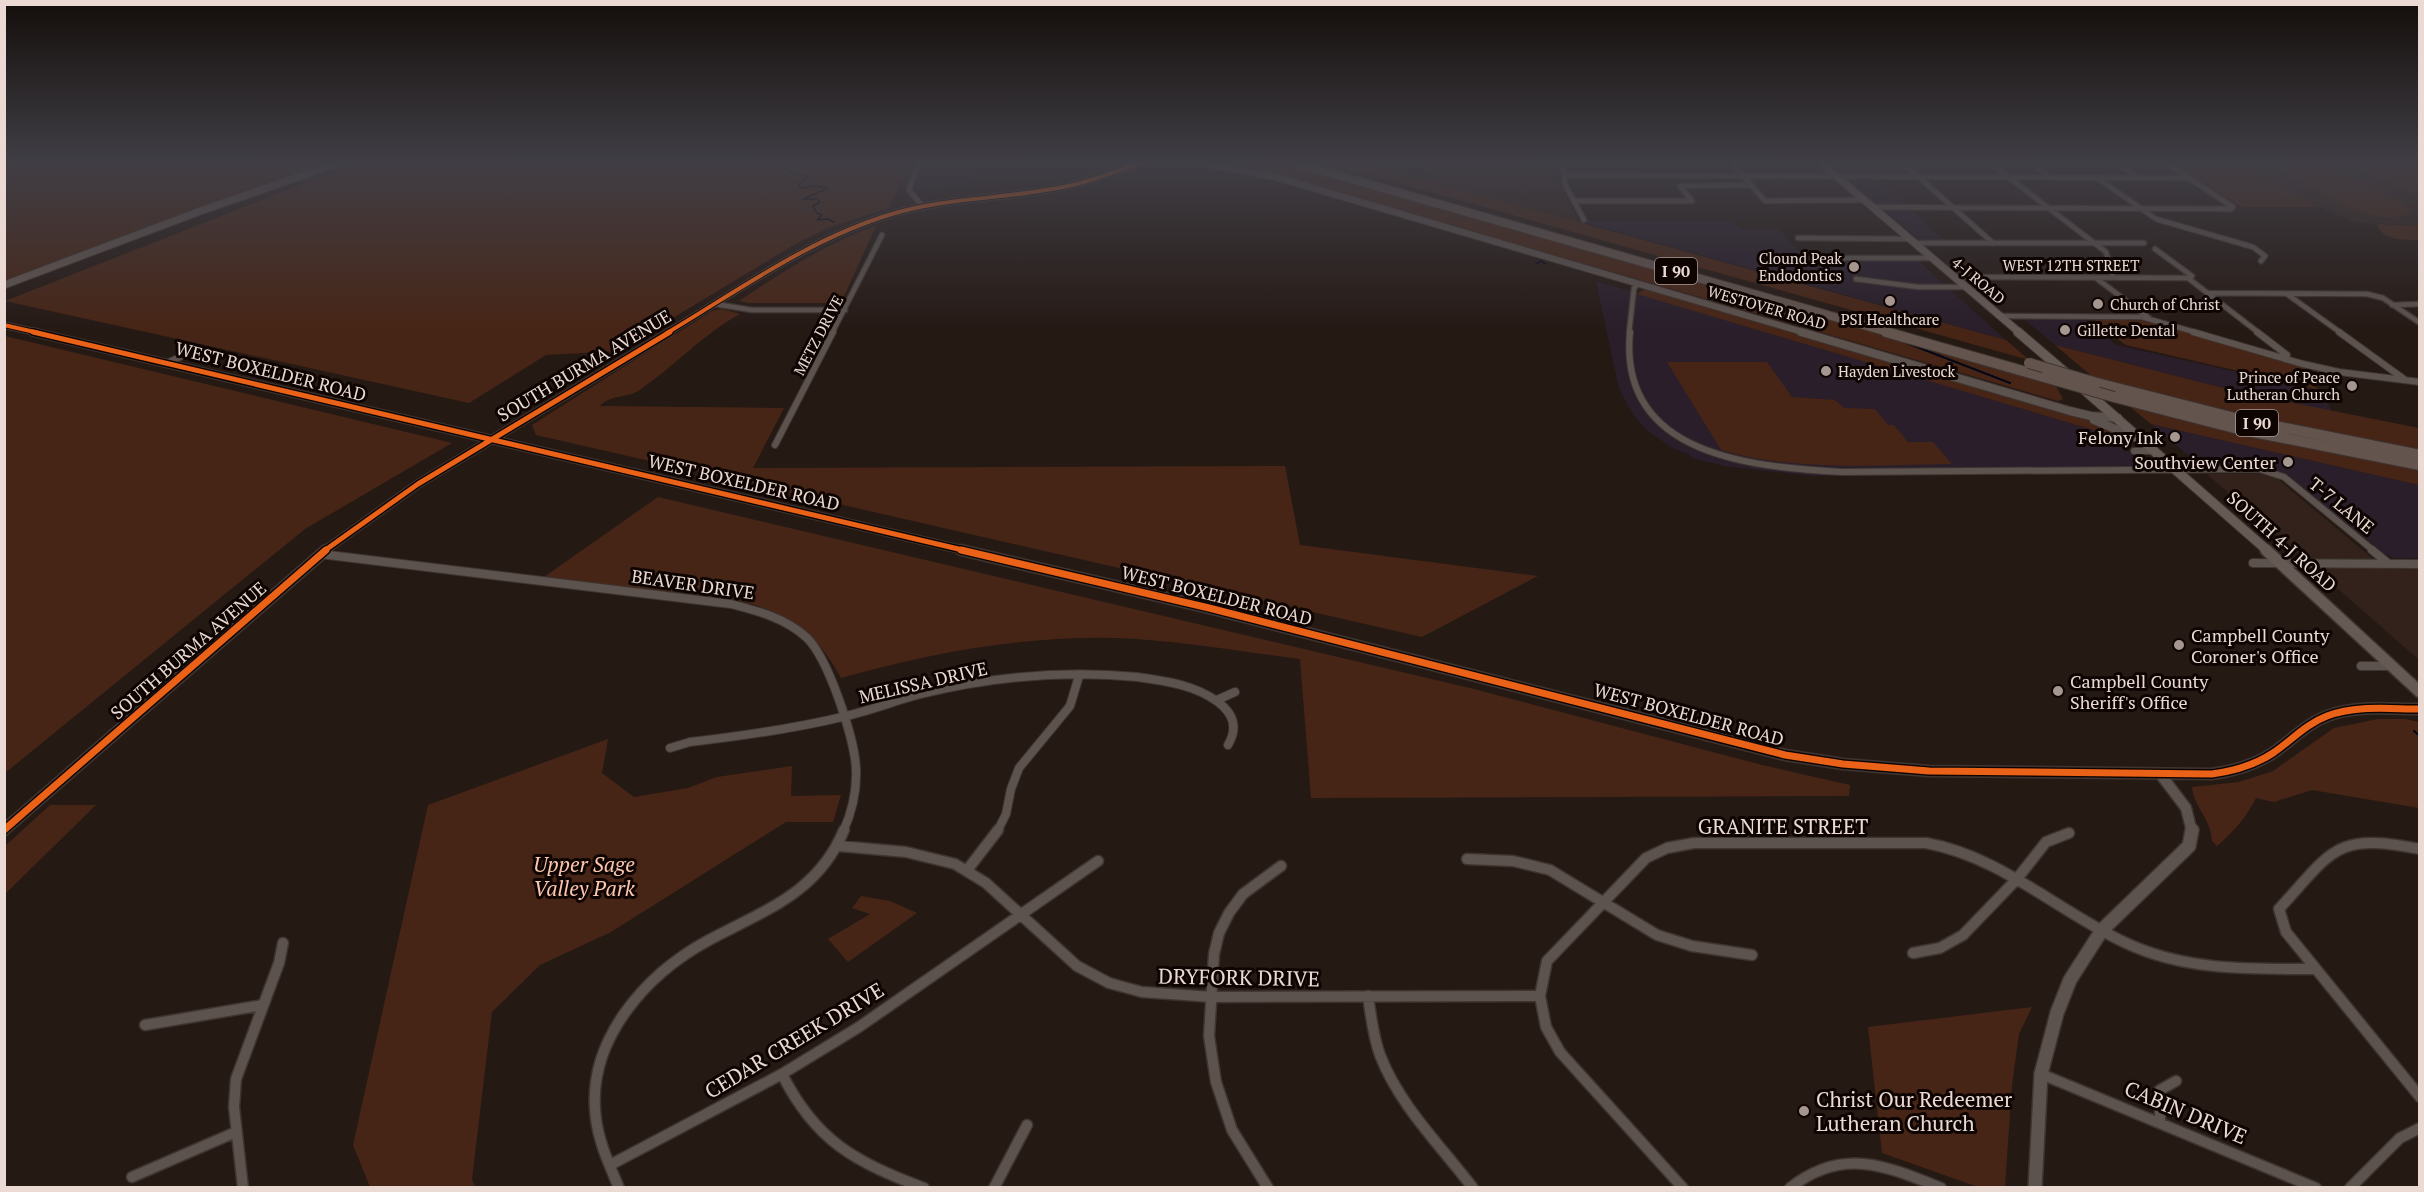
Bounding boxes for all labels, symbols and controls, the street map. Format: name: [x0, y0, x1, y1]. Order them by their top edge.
place label: Clound Peak Endodontics: [1759, 248, 1842, 285]
street label: 4-J ROAD: [1948, 252, 2010, 308]
street label: WEST 12TH STREET: [2002, 255, 2140, 275]
road number: I 90: [1655, 258, 1697, 284]
marker: Clound Peak Endodontics: [1847, 260, 1861, 274]
street label: WESTOVER ROAD: [1705, 280, 1829, 334]
street label: METZ DRIVE: [789, 291, 847, 379]
marker: PSI Healthcare: [1883, 294, 1897, 308]
place label: Church of Christ: [2110, 294, 2221, 314]
marker: Church of Christ: [2091, 297, 2105, 311]
street label: SOUTH BURMA AVENUE: [493, 303, 675, 427]
place label: PSI Healthcare: [1841, 309, 1939, 329]
place label: Gillette Dental: [2077, 320, 2175, 340]
marker: Gillette Dental: [2058, 323, 2072, 337]
street label: WEST BOXELDER ROAD: [173, 336, 369, 406]
place label: Hayden Livestock: [1838, 361, 1955, 381]
marker: Hayden Livestock: [1819, 364, 1833, 378]
place label: Prince of Peace Lutheran Church: [2227, 367, 2340, 404]
marker: Prince of Peace Lutheran Church: [2345, 379, 2359, 393]
road number: I 90: [2236, 410, 2278, 436]
place label: Felony Ink: [2078, 425, 2164, 449]
marker: Felony Ink: [2168, 430, 2182, 444]
street label: WEST BOXELDER ROAD: [646, 448, 842, 516]
place label: Southview Center: [2134, 450, 2276, 474]
marker: Southview Center: [2281, 455, 2295, 469]
street label: T-7 LANE: [2304, 471, 2380, 539]
street label: SOUTH 4-J ROAD: [2222, 485, 2342, 597]
street label: WEST BOXELDER ROAD: [1119, 560, 1315, 630]
street label: BEAVER DRIVE: [630, 563, 756, 605]
street label: SOUTH BURMA AVENUE: [105, 576, 271, 724]
place label: Campbell County Coroner's Office: [2191, 623, 2330, 668]
marker: Campbell County Coroner's Office: [2172, 638, 2186, 652]
street label: MELISSA DRIVE: [856, 656, 990, 708]
place label: Campbell County Sheriff's Office: [2070, 669, 2209, 714]
street label: WEST BOXELDER ROAD: [1591, 677, 1787, 751]
marker: Campbell County Sheriff's Office: [2051, 684, 2065, 698]
street label: GRANITE STREET: [1698, 812, 1868, 840]
park label: Upper Sage Valley Park: [533, 850, 636, 902]
street label: DRYFORK DRIVE: [1158, 962, 1320, 992]
street label: CEDAR CREEK DRIVE: [699, 975, 889, 1105]
street label: CABIN DRIVE: [2121, 1074, 2251, 1150]
place label: Christ Our Redeemer Lutheran Church: [1816, 1085, 2012, 1137]
marker: Christ Our Redeemer Lutheran Church: [1797, 1104, 1811, 1118]

